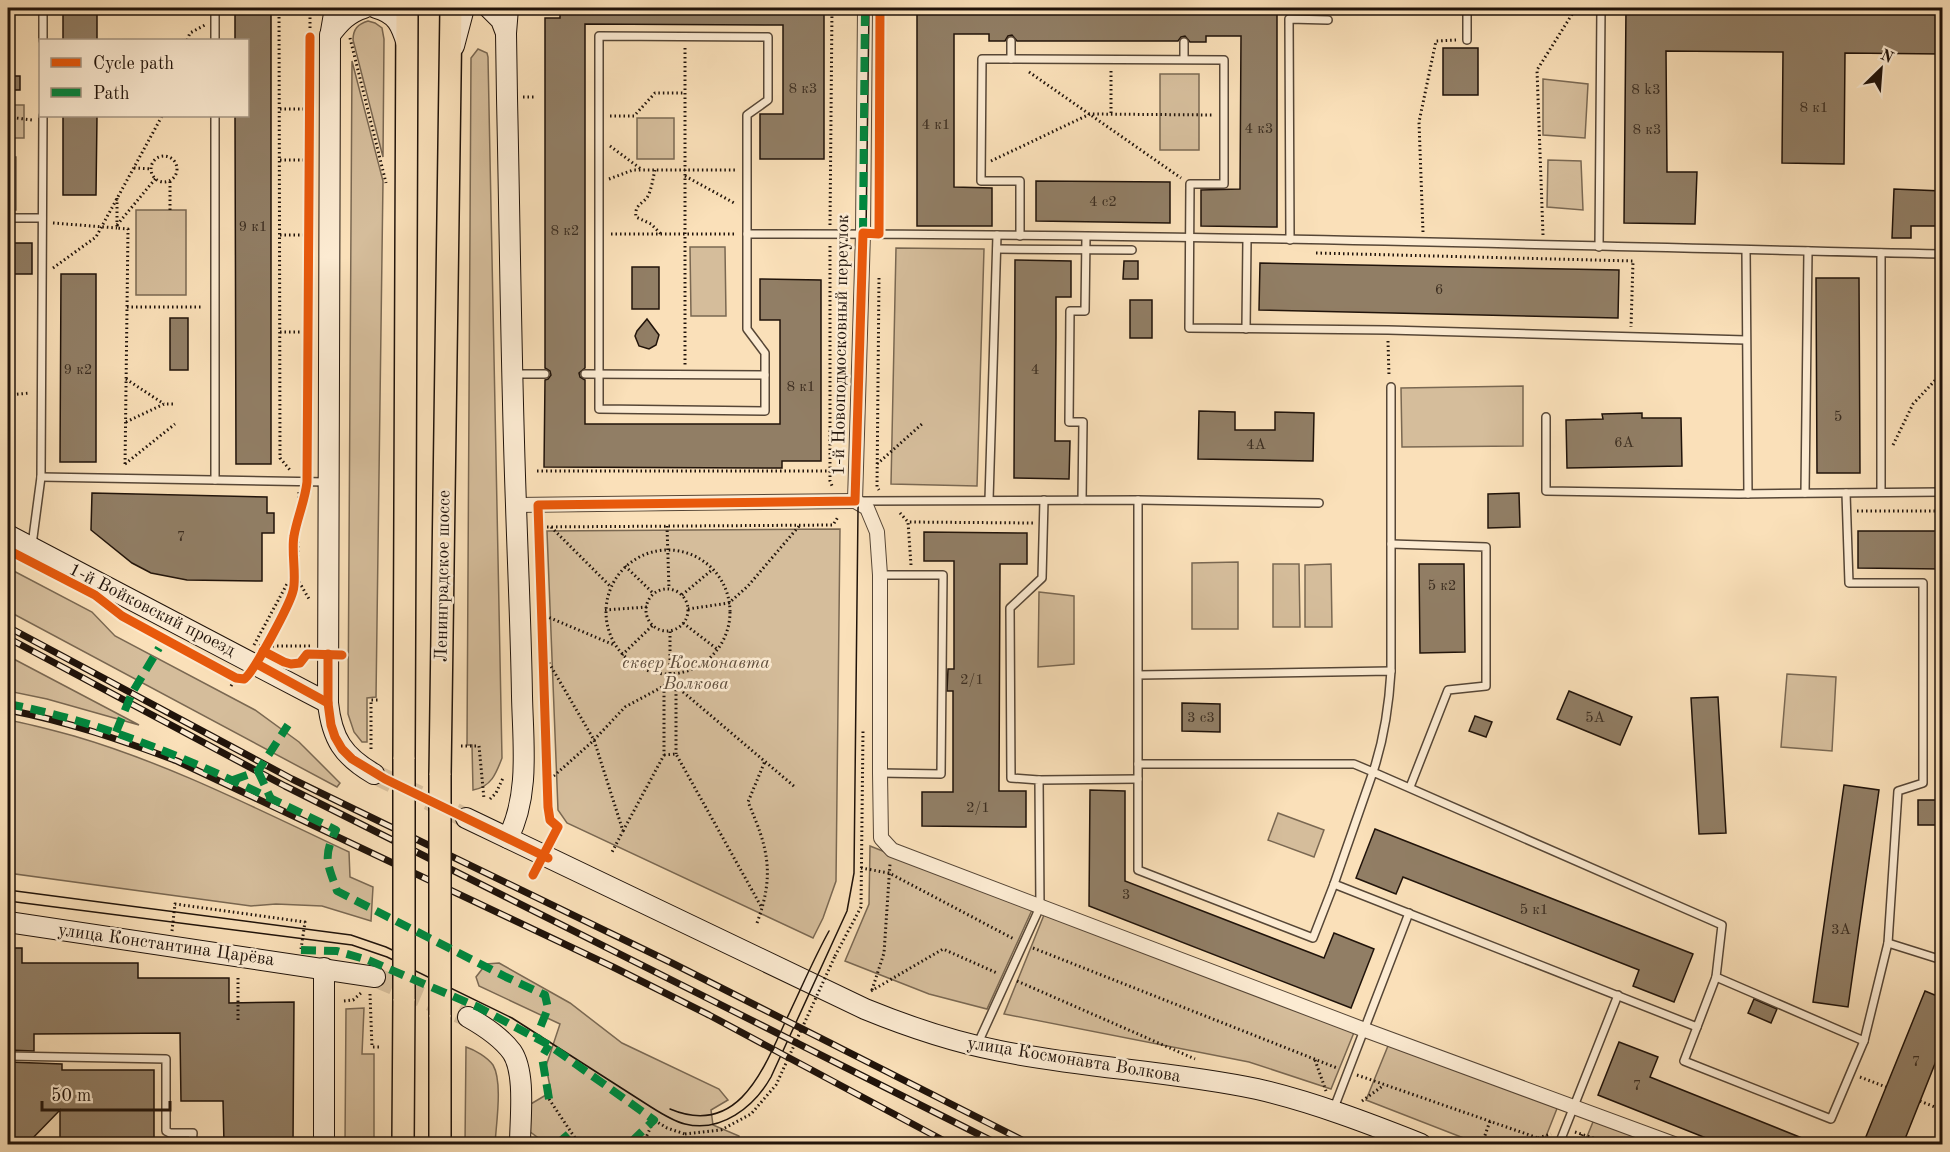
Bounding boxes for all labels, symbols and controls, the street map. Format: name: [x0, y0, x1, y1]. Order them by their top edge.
legend: [39, 39, 249, 117]
north arrow: [1851, 39, 1911, 99]
text: N: [1878, 47, 1896, 67]
text: Cycle path: [93, 55, 174, 73]
house number: 8 к3: [788, 82, 818, 97]
house number: 8 k3: [1631, 83, 1661, 98]
text: Path: [93, 85, 130, 103]
house number: 8 к1: [1799, 101, 1829, 116]
house number: 4 к1: [921, 118, 951, 133]
house number: 4 к3: [1244, 122, 1274, 137]
house number: 8 к3: [1632, 123, 1662, 138]
house number: 4 с2: [1089, 195, 1117, 210]
street label: 1-й Новоподмосковный переулок: [830, 214, 852, 476]
house number: 9 к1: [238, 220, 268, 235]
house number: 8 к2: [550, 224, 580, 239]
house number: 6: [1435, 283, 1443, 298]
house number: 9 к2: [63, 363, 93, 378]
house number: 4: [1031, 363, 1039, 378]
house number: 8 к1: [786, 380, 816, 395]
house number: 5: [1834, 410, 1842, 425]
house number: 6А: [1614, 436, 1635, 451]
house number: 4А: [1246, 438, 1267, 453]
street label: Ленинградское шоссе: [432, 490, 454, 662]
house number: 7: [177, 530, 185, 545]
street label: 1-й Войковский проезд: [66, 560, 238, 660]
house number: 5 к2: [1427, 579, 1457, 594]
park label: сквер Космонавта Волкова: [622, 654, 770, 693]
house number: 2/1: [960, 673, 984, 688]
house number: 3 с3: [1187, 711, 1215, 726]
house number: 5А: [1585, 711, 1606, 726]
house number: 2/1: [966, 801, 990, 816]
house number: 3: [1122, 888, 1130, 903]
house number: 5 к1: [1519, 903, 1549, 918]
street label: улица Константина Царёва: [57, 921, 276, 969]
house number: 3А: [1831, 923, 1852, 938]
street label: улица Космонавта Волкова: [966, 1034, 1182, 1086]
house number: 7: [1912, 1055, 1920, 1070]
scale bar: [42, 1074, 170, 1112]
house number: 7: [1633, 1079, 1641, 1094]
text: 50 m: [51, 1087, 91, 1105]

